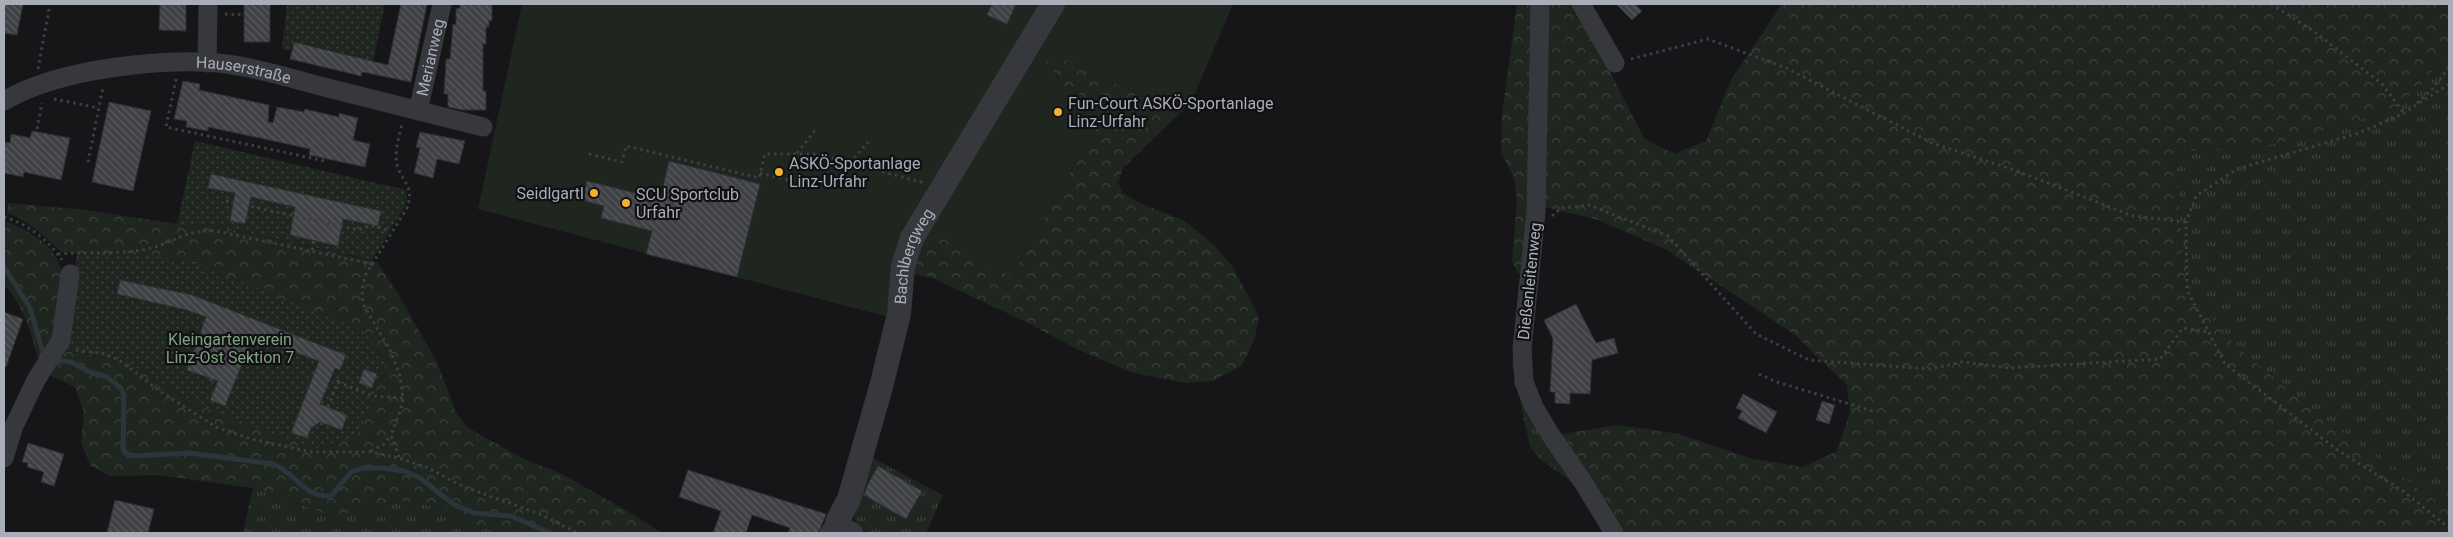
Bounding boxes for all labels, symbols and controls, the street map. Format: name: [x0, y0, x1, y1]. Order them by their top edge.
street label: Merianweg: [413, 17, 448, 98]
street label: Hauserstraße: [196, 53, 293, 88]
place label: Fun-Court ASKÖ-Sportanlage Linz-Urfahr: [1068, 94, 1274, 131]
marker: Fun-Court ASKÖ-Sportanlage Linz-Urfahr: [1052, 106, 1064, 118]
place label: ASKÖ-Sportanlage Linz-Urfahr: [789, 154, 920, 191]
marker: ASKÖ-Sportanlage Linz-Urfahr: [773, 166, 785, 178]
place label: Seidlgartl: [517, 184, 584, 203]
place label: SCU Sportclub Urfahr: [636, 185, 739, 222]
marker: Seidlgartl: [588, 187, 600, 199]
marker: SCU Sportclub Urfahr: [620, 197, 632, 209]
street label: Bachlbergweg: [891, 205, 938, 305]
street label: Dießenleitenweg: [1514, 221, 1545, 341]
park label: Kleingartenverein Linz-Ost Sektion 7: [166, 330, 294, 367]

